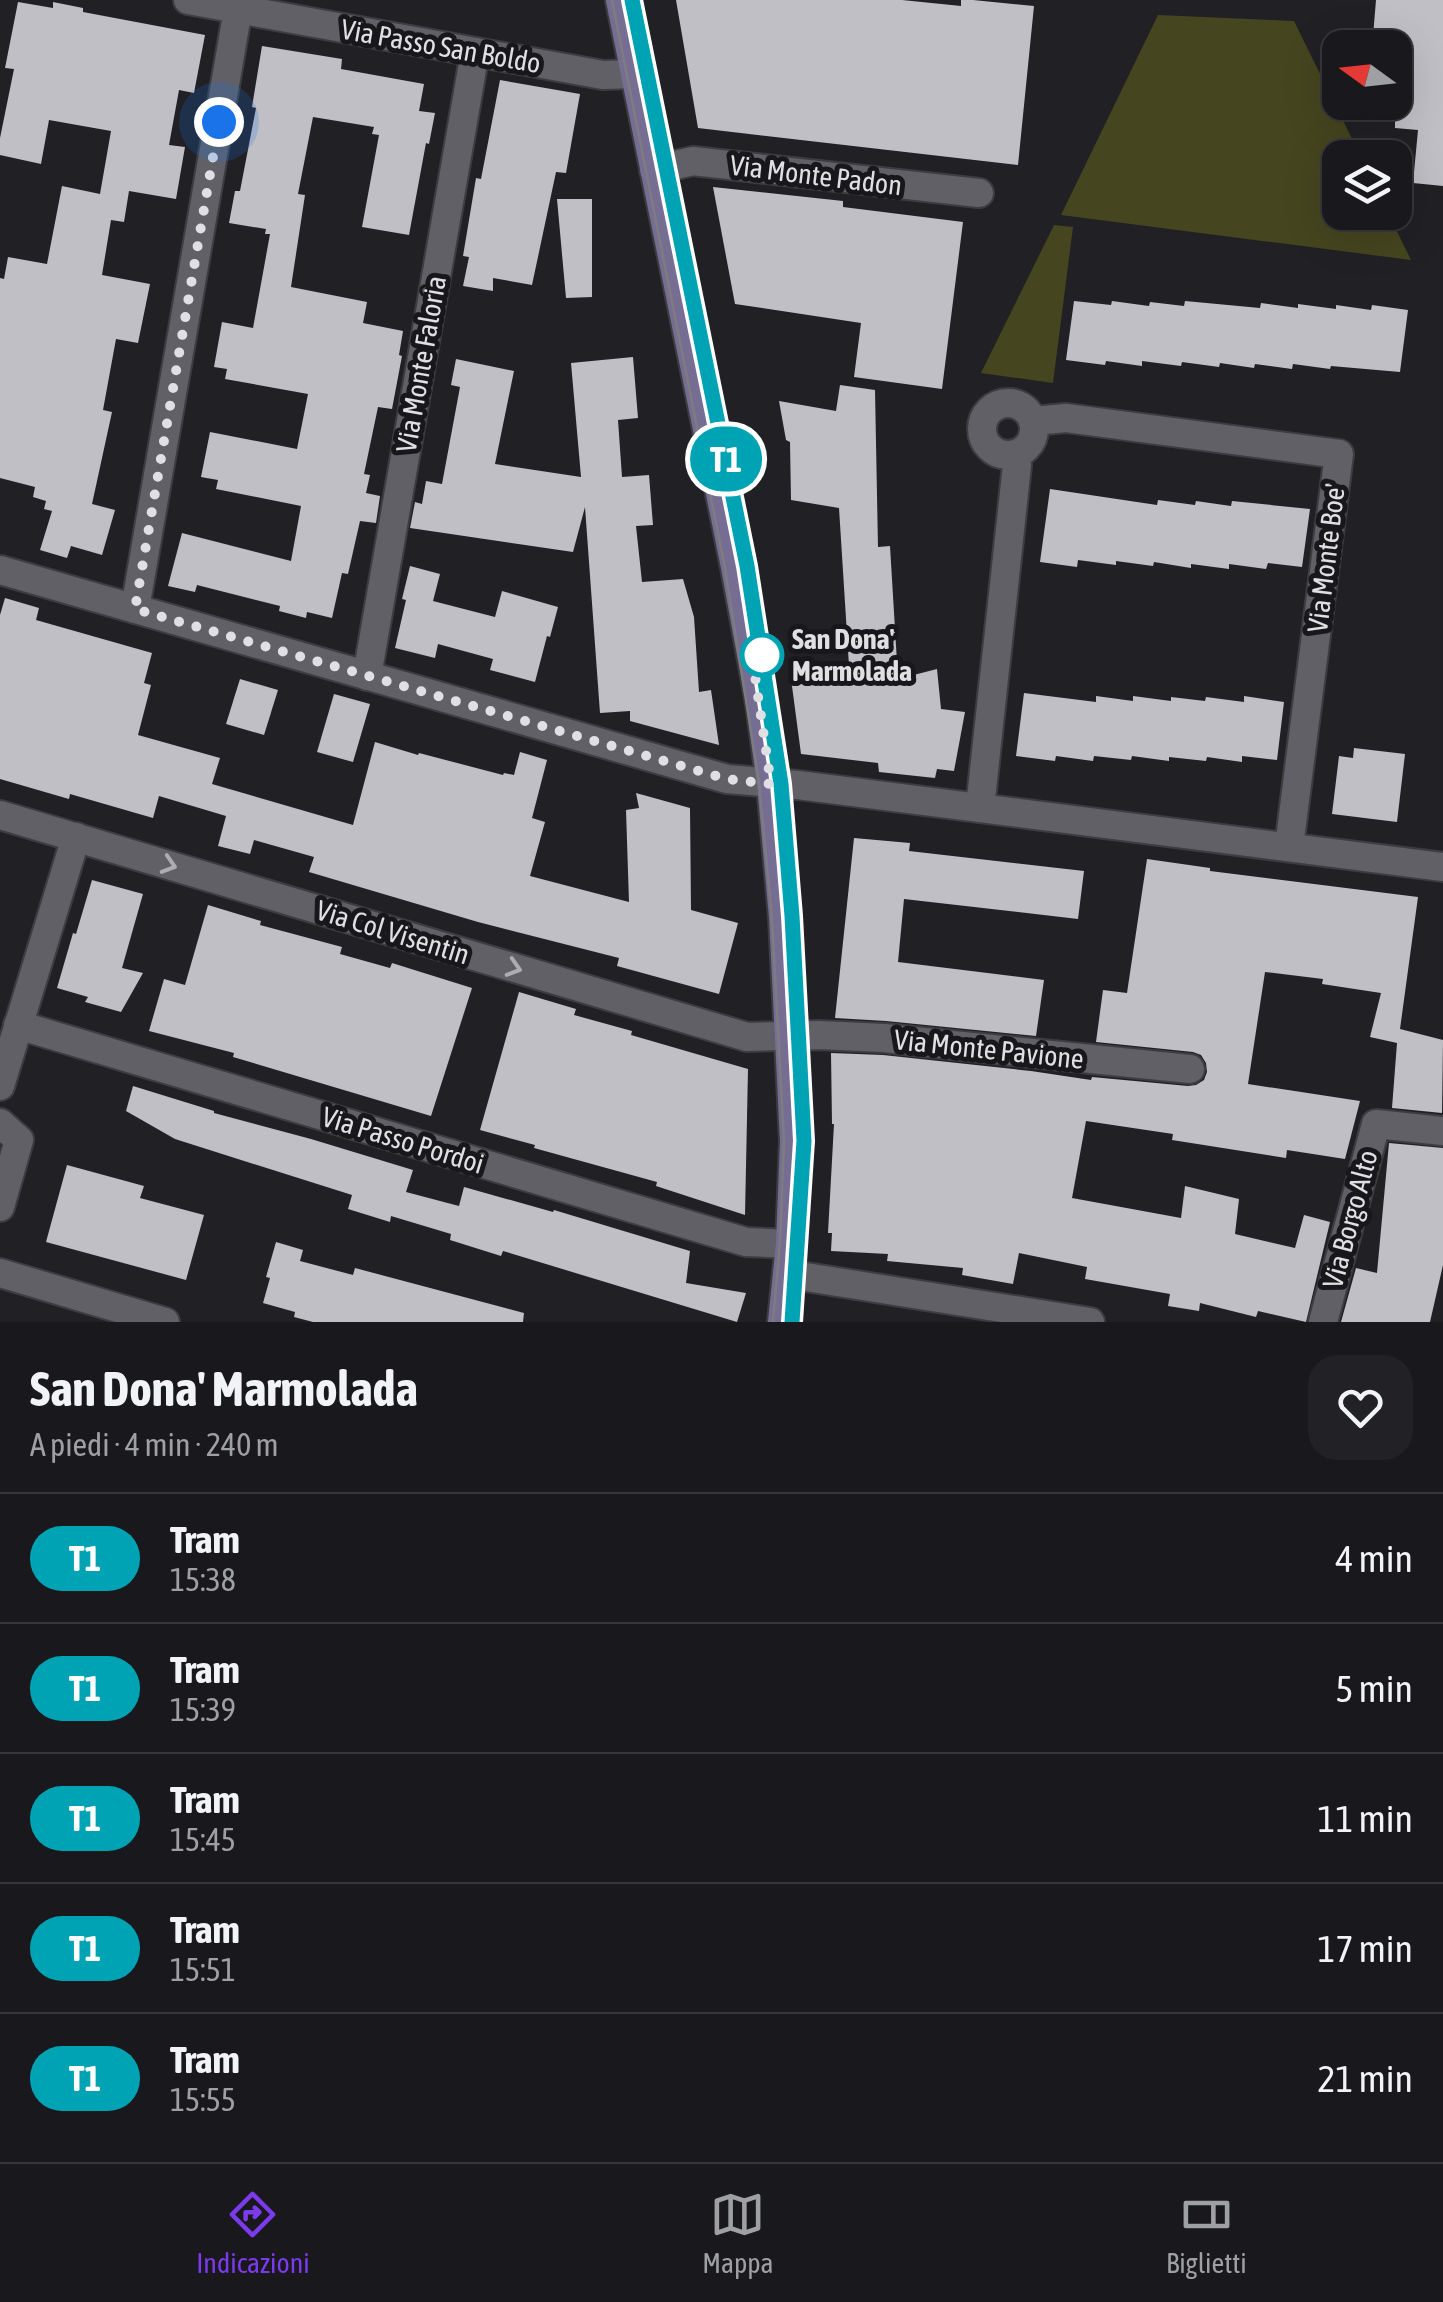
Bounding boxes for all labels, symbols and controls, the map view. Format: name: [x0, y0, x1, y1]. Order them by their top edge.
street label: Via Passo San Boldo: [339, 13, 543, 79]
north arrow: [1322, 30, 1412, 120]
map controls: [1322, 30, 1412, 230]
your location: [194, 97, 244, 147]
button: layers: [1322, 140, 1412, 230]
street label: Via Monte Padon: [728, 149, 904, 201]
street label: Via Monte Faloria: [390, 273, 452, 455]
line badge: T1: [681, 426, 771, 492]
text: T1: [710, 439, 742, 479]
street label: Via Monte Boe': [1301, 482, 1351, 634]
place label: San Dona' Marmolada: [792, 623, 912, 687]
marker: San Dona' Marmolada: [741, 634, 783, 676]
one-way arrow: [160, 853, 177, 874]
street label: Via Col Visentin: [313, 894, 473, 970]
one-way arrow: [505, 956, 522, 977]
street label: Via Monte Pavione: [893, 1023, 1085, 1075]
street label: Via Passo Pordoi: [318, 1100, 488, 1180]
street label: Via Borgo Alto: [1316, 1147, 1384, 1291]
button: heart: [1308, 1355, 1413, 1460]
text: San Dona' Marmolada: [30, 1361, 418, 1416]
text: A piedi · 4 min · 240 m: [30, 1426, 279, 1463]
text: Tram: [170, 1518, 240, 1561]
text: 4 min: [1335, 1537, 1413, 1580]
text: T1: [69, 1538, 101, 1578]
text: 15:38: [170, 1561, 236, 1598]
text: Tram: [170, 1648, 240, 1691]
text: 5 min: [1335, 1667, 1413, 1710]
text: T1: [69, 1668, 101, 1708]
text: 15:39: [170, 1691, 236, 1728]
text: Tram: [170, 1778, 240, 1821]
text: 11 min: [1318, 1797, 1413, 1840]
text: T1: [69, 1798, 101, 1838]
text: 15:45: [170, 1821, 236, 1858]
text: Tram: [170, 1908, 240, 1951]
text: 17 min: [1318, 1927, 1413, 1970]
text: T1: [69, 1928, 101, 1968]
text: 15:51: [170, 1951, 236, 1988]
text: Tram: [170, 2038, 240, 2081]
text: 21 min: [1318, 2057, 1413, 2100]
text: T1: [69, 2058, 101, 2098]
text: 15:55: [170, 2081, 236, 2118]
tab: Indicazioni: [196, 2187, 310, 2279]
tab: Mappa: [702, 2187, 773, 2279]
tab: Biglietti: [1166, 2187, 1247, 2279]

